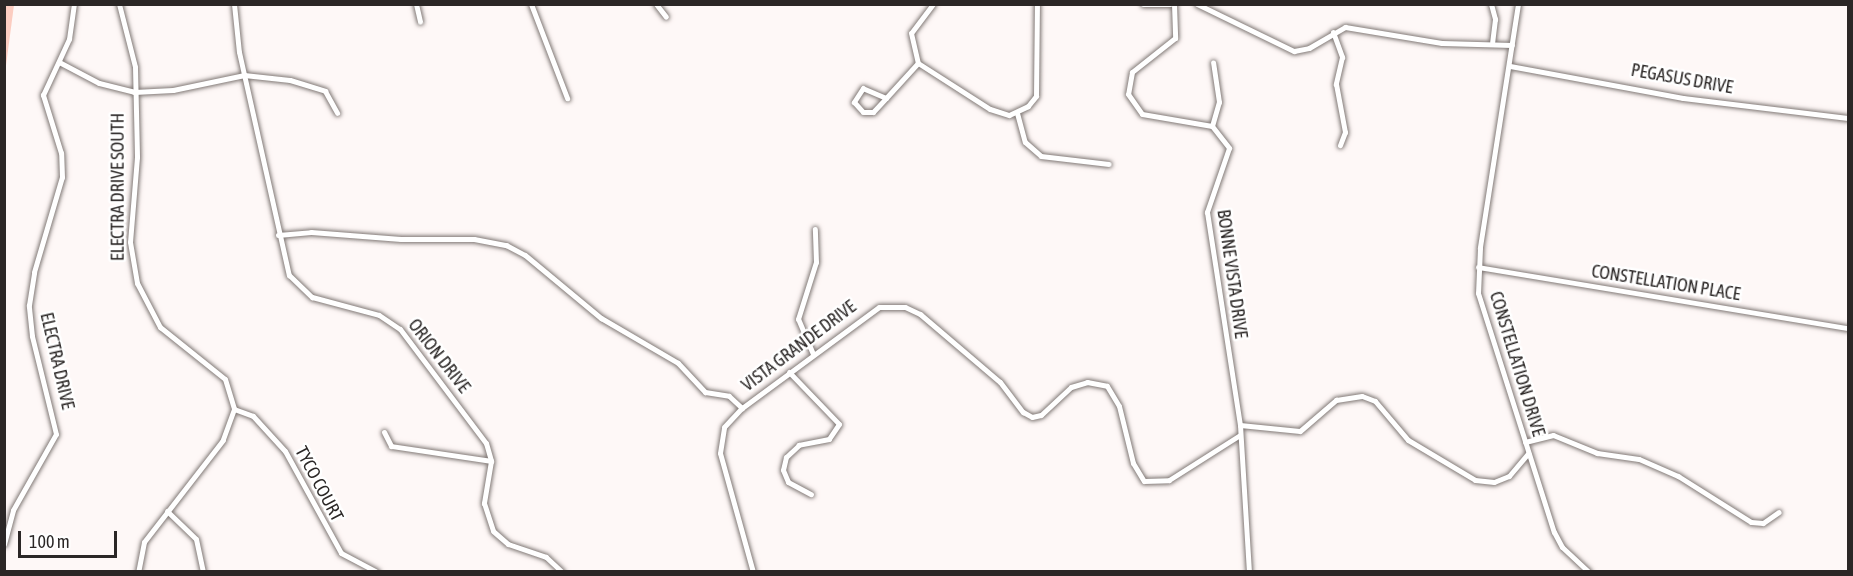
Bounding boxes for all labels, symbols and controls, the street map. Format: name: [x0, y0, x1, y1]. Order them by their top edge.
street label: PEGASUS DRIVE: [1629, 59, 1735, 99]
street label: ELECTRA DRIVE SOUTH: [107, 113, 129, 261]
street label: BONNE VISTA DRIVE: [1212, 208, 1252, 340]
street label: CONSTELLATION PLACE: [1590, 261, 1742, 305]
street label: CONSTELLATION DRIVE: [1485, 289, 1549, 439]
street label: VISTA GRANDE DRIVE: [737, 296, 861, 396]
street label: ELECTRA DRIVE: [35, 310, 79, 412]
street label: ORION DRIVE: [403, 315, 475, 397]
street label: TYCO COURT: [290, 443, 348, 525]
scale bar: [21, 519, 120, 557]
text: 100 m: [29, 531, 70, 552]

